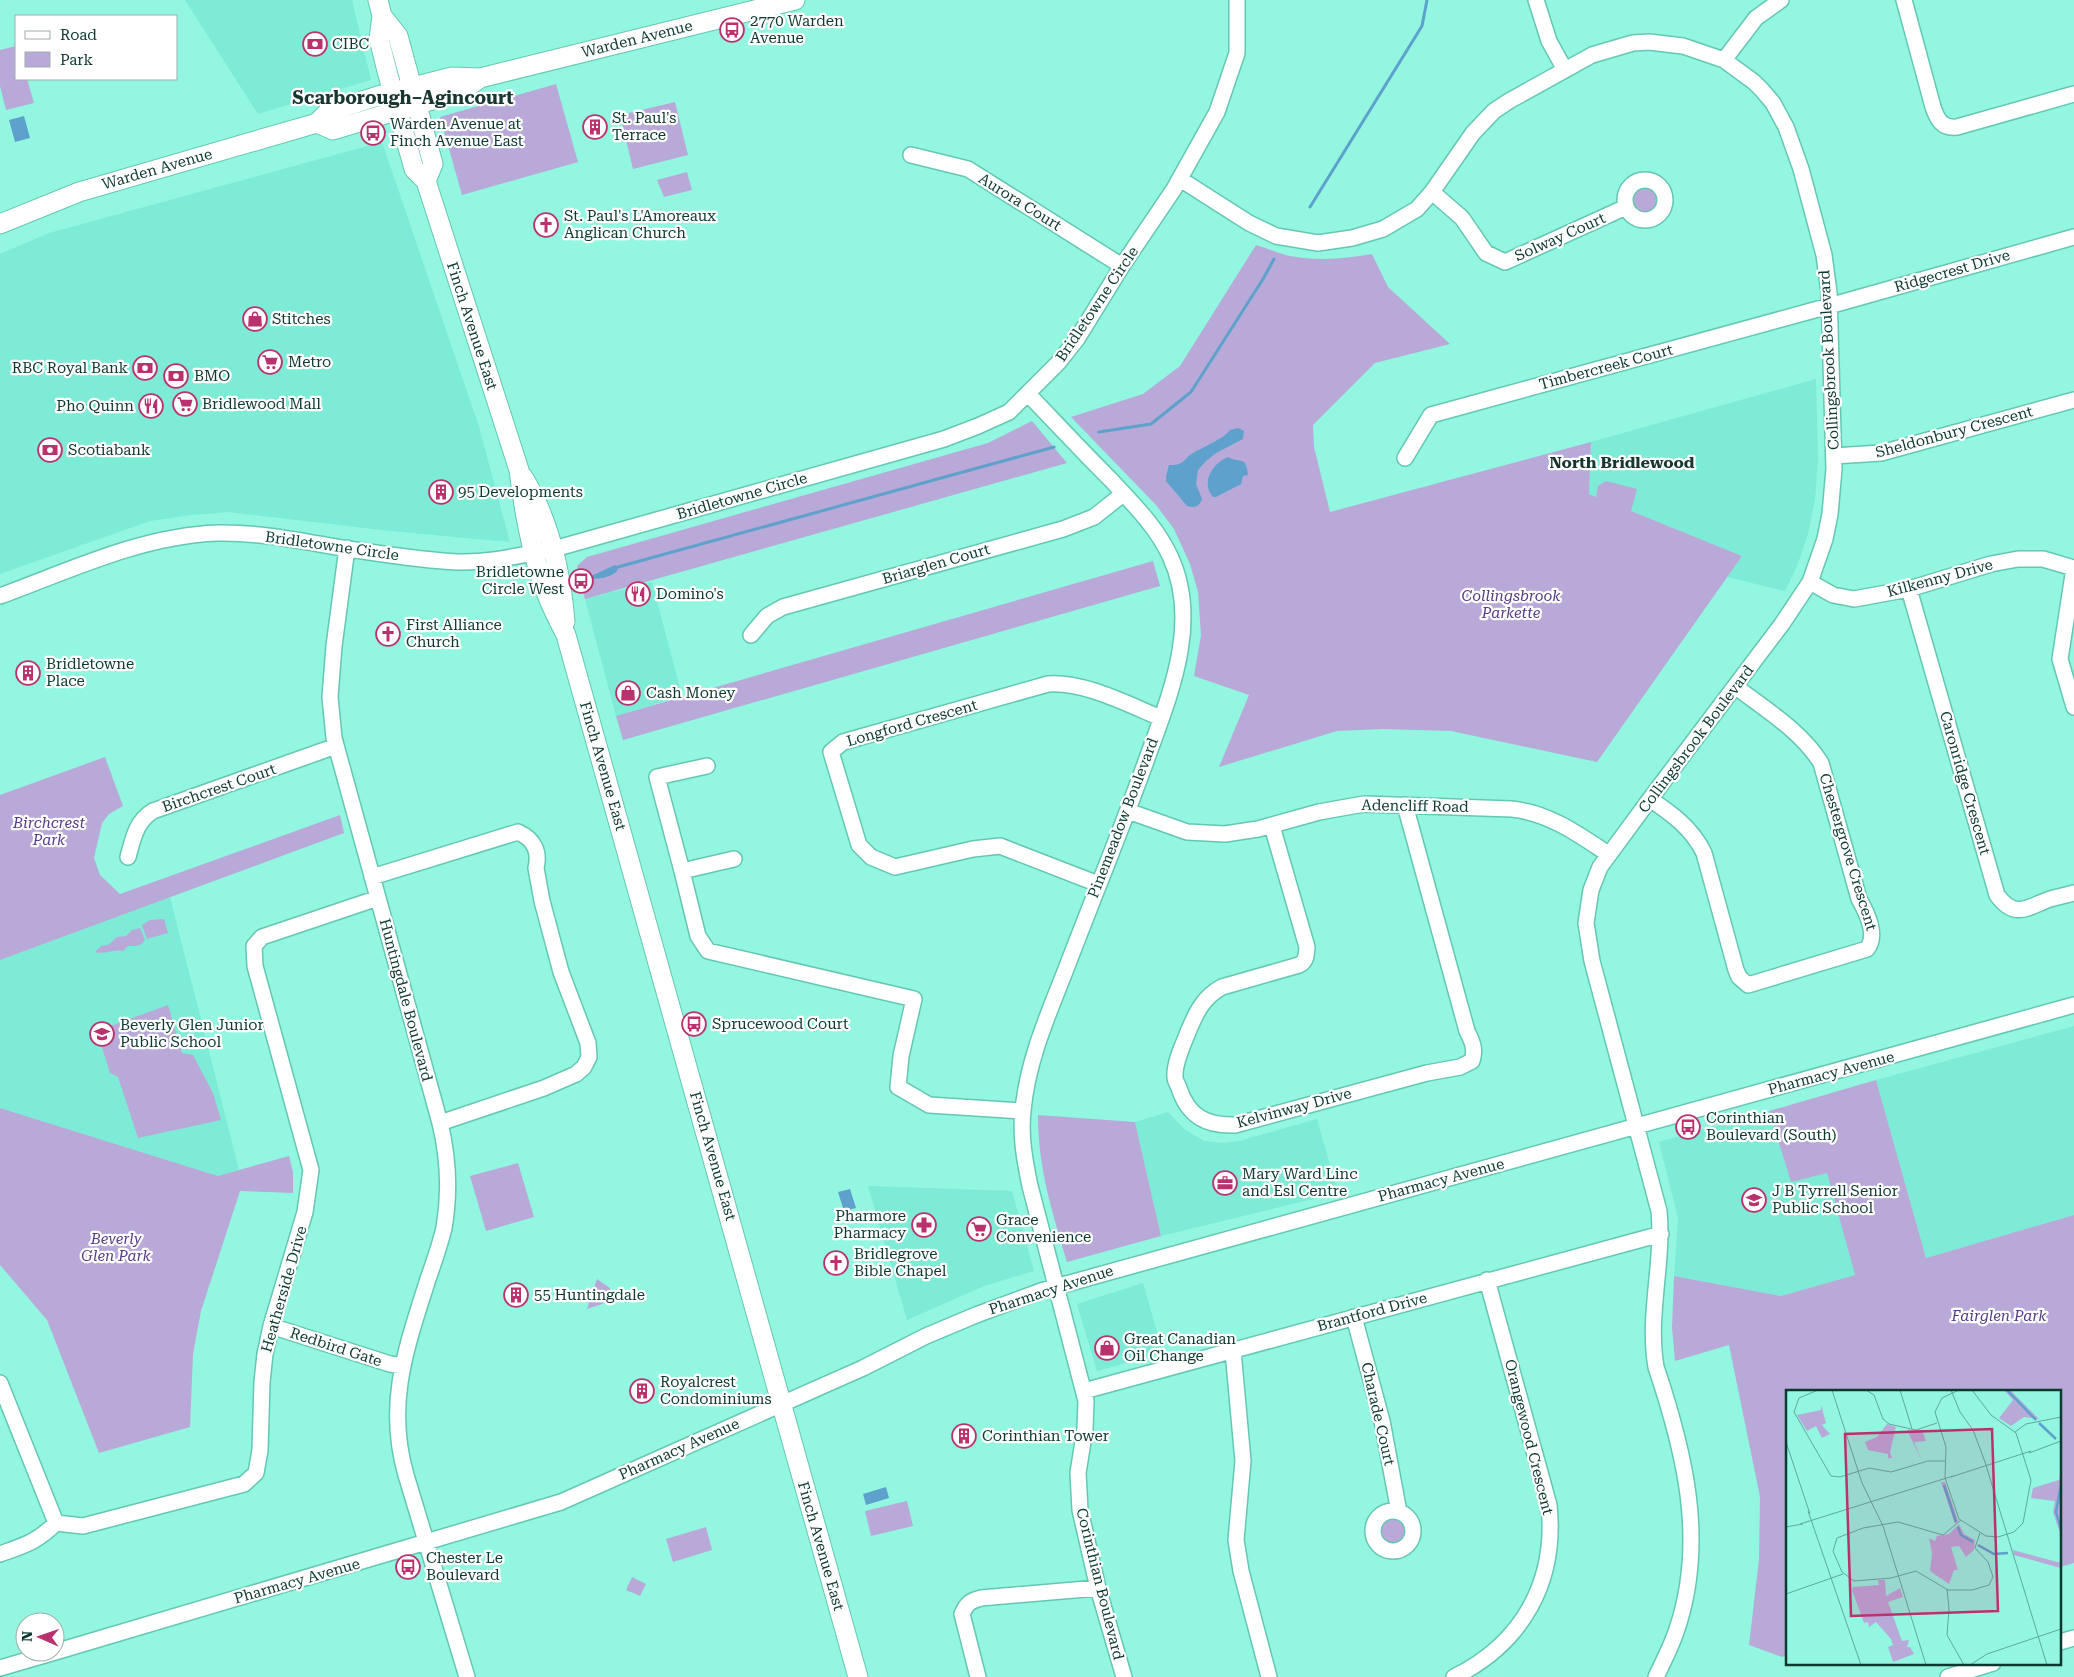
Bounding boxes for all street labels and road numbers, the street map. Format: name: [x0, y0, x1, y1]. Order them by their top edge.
street label: Warden Avenue: [580, 16, 694, 62]
street label: Warden Avenue: [100, 145, 214, 193]
street label: Aurora Court: [975, 169, 1065, 235]
street label: Solway Court: [1512, 209, 1609, 265]
street label: Bridletowne Circle: [1052, 243, 1142, 365]
street label: Ridgecrest Drive: [1892, 246, 2012, 296]
street label: Finch Avenue East: [443, 260, 501, 393]
street label: Collingsbrook Boulevard: [1815, 269, 1843, 451]
street label: Timbercreek Court: [1537, 340, 1675, 394]
street label: Sheldonbury Crescent: [1873, 402, 2035, 462]
street label: Bridletowne Circle: [675, 469, 809, 523]
street label: Bridletowne Circle: [264, 528, 400, 564]
street label: Briarglen Court: [880, 540, 992, 588]
street label: Kilkenny Drive: [1885, 555, 1995, 601]
street label: Collingsbrook Boulevard: [1635, 661, 1758, 816]
street label: Longford Crescent: [845, 696, 980, 750]
street label: Finch Avenue East: [576, 699, 630, 833]
street label: Caronridge Crescent: [1936, 709, 1994, 857]
street label: Pinemeadow Boulevard: [1084, 735, 1162, 901]
street label: Birchcrest Court: [160, 760, 279, 816]
street label: Chestergrove Crescent: [1816, 771, 1881, 933]
street label: Adencliff Road: [1361, 796, 1469, 816]
street label: Huntingdale Boulevard: [376, 917, 436, 1084]
street label: Pharmacy Avenue: [1766, 1047, 1896, 1099]
street label: Kelvinway Drive: [1235, 1084, 1353, 1132]
street label: Finch Avenue East: [686, 1089, 740, 1223]
street label: Pharmacy Avenue: [1376, 1154, 1506, 1206]
street label: Heatherside Drive: [257, 1224, 311, 1354]
street label: Pharmacy Avenue: [986, 1261, 1116, 1319]
street label: Brantford Drive: [1315, 1289, 1429, 1335]
street label: Redbird Gate: [288, 1324, 384, 1370]
street label: Orangewood Crescent: [1501, 1357, 1557, 1517]
street label: Charade Court: [1357, 1361, 1399, 1468]
street label: Pharmacy Avenue: [616, 1414, 742, 1484]
street label: Finch Avenue East: [794, 1479, 848, 1613]
street label: Corinthian Boulevard: [1072, 1506, 1128, 1662]
street label: Pharmacy Avenue: [232, 1554, 362, 1608]

